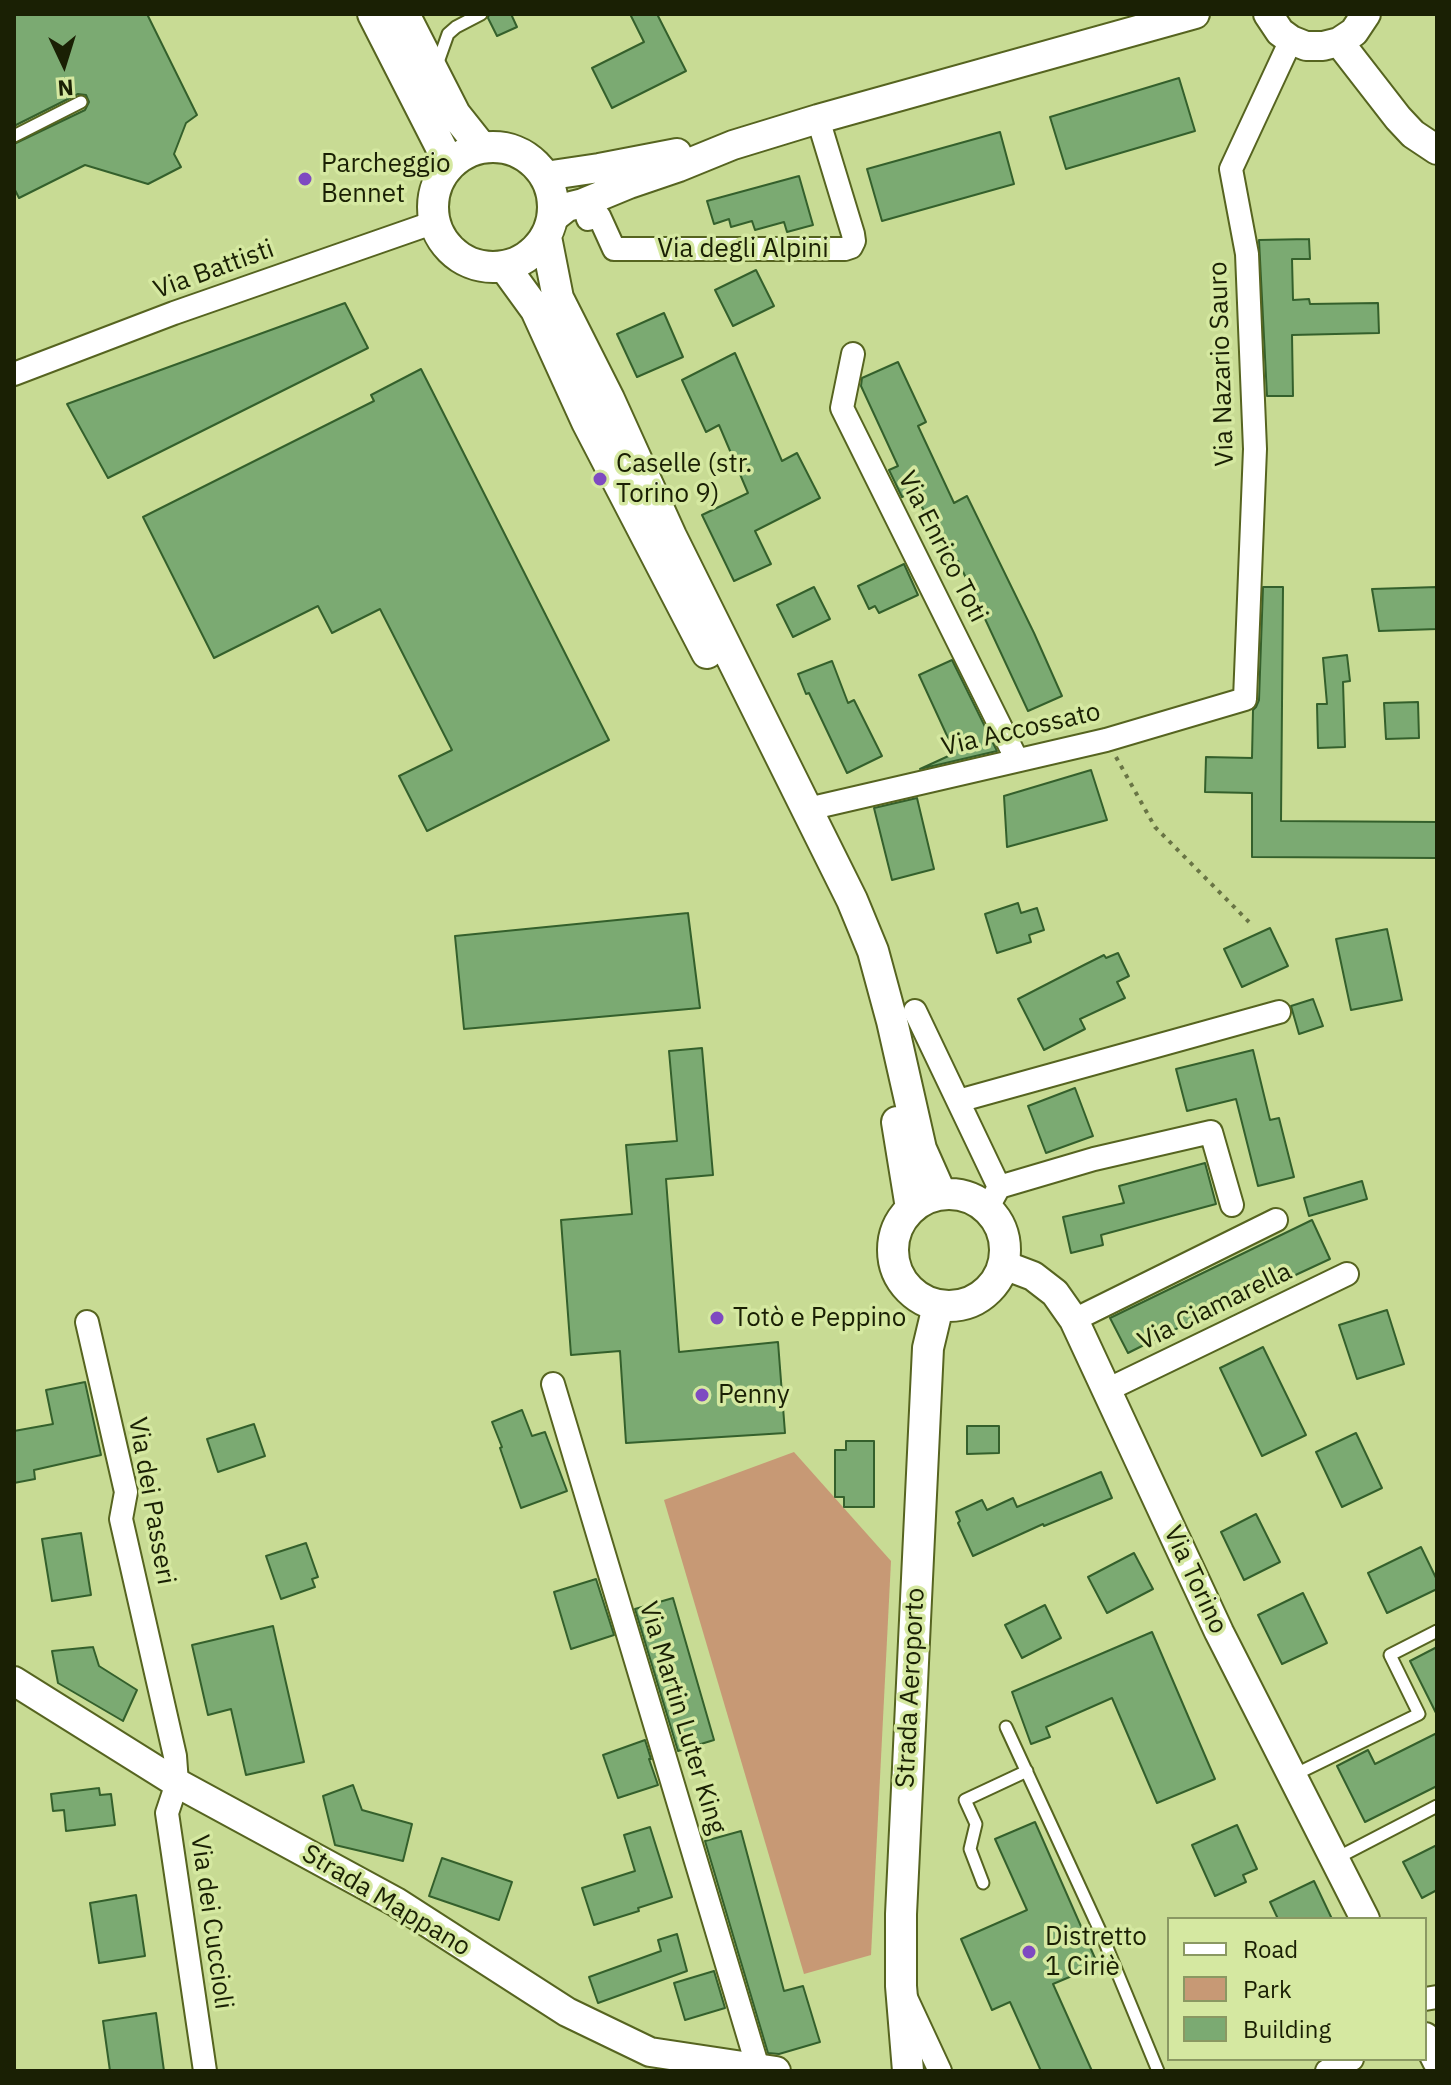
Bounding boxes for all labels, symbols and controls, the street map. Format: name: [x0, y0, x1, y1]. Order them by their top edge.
north arrow: [24, 24, 104, 104]
text: N: [57, 73, 75, 103]
place label: Parcheggio Bennet: [321, 148, 450, 210]
marker: Parcheggio Bennet: [296, 170, 314, 188]
street label: Via degli Alpini: [657, 233, 829, 265]
street label: Via Battisti: [150, 234, 278, 306]
street label: Via Nazario Sauro: [1203, 261, 1241, 467]
place label: Caselle (str. Torino 9): [616, 448, 752, 510]
street label: Via Enrico Toti: [891, 466, 993, 628]
marker: Caselle (str. Torino 9): [591, 470, 609, 488]
street label: Via Accossato: [939, 697, 1103, 763]
street label: Via Ciamarella: [1133, 1256, 1297, 1358]
place label: Totò e Peppino: [733, 1302, 906, 1334]
marker: Totò e Peppino: [708, 1309, 726, 1327]
place label: Penny: [718, 1379, 790, 1411]
marker: Penny: [693, 1386, 711, 1404]
street label: Via dei Passeri: [121, 1415, 181, 1587]
street label: Via Torino: [1156, 1521, 1234, 1639]
street label: Strada Aeroporto: [890, 1587, 932, 1789]
street label: Via Martin Luter King: [632, 1598, 732, 1838]
street label: Via dei Cuccioli: [183, 1833, 239, 2011]
street label: Strada Mappano: [296, 1838, 476, 1964]
legend: [1167, 1917, 1427, 2061]
place label: Distretto 1 Ciriè: [1045, 1921, 1147, 1982]
text: Road: [1243, 1933, 1298, 1965]
marker: Distretto 1 Ciriè: [1020, 1943, 1038, 1961]
text: Park: [1243, 1973, 1292, 2005]
text: Building: [1243, 2013, 1331, 2045]

